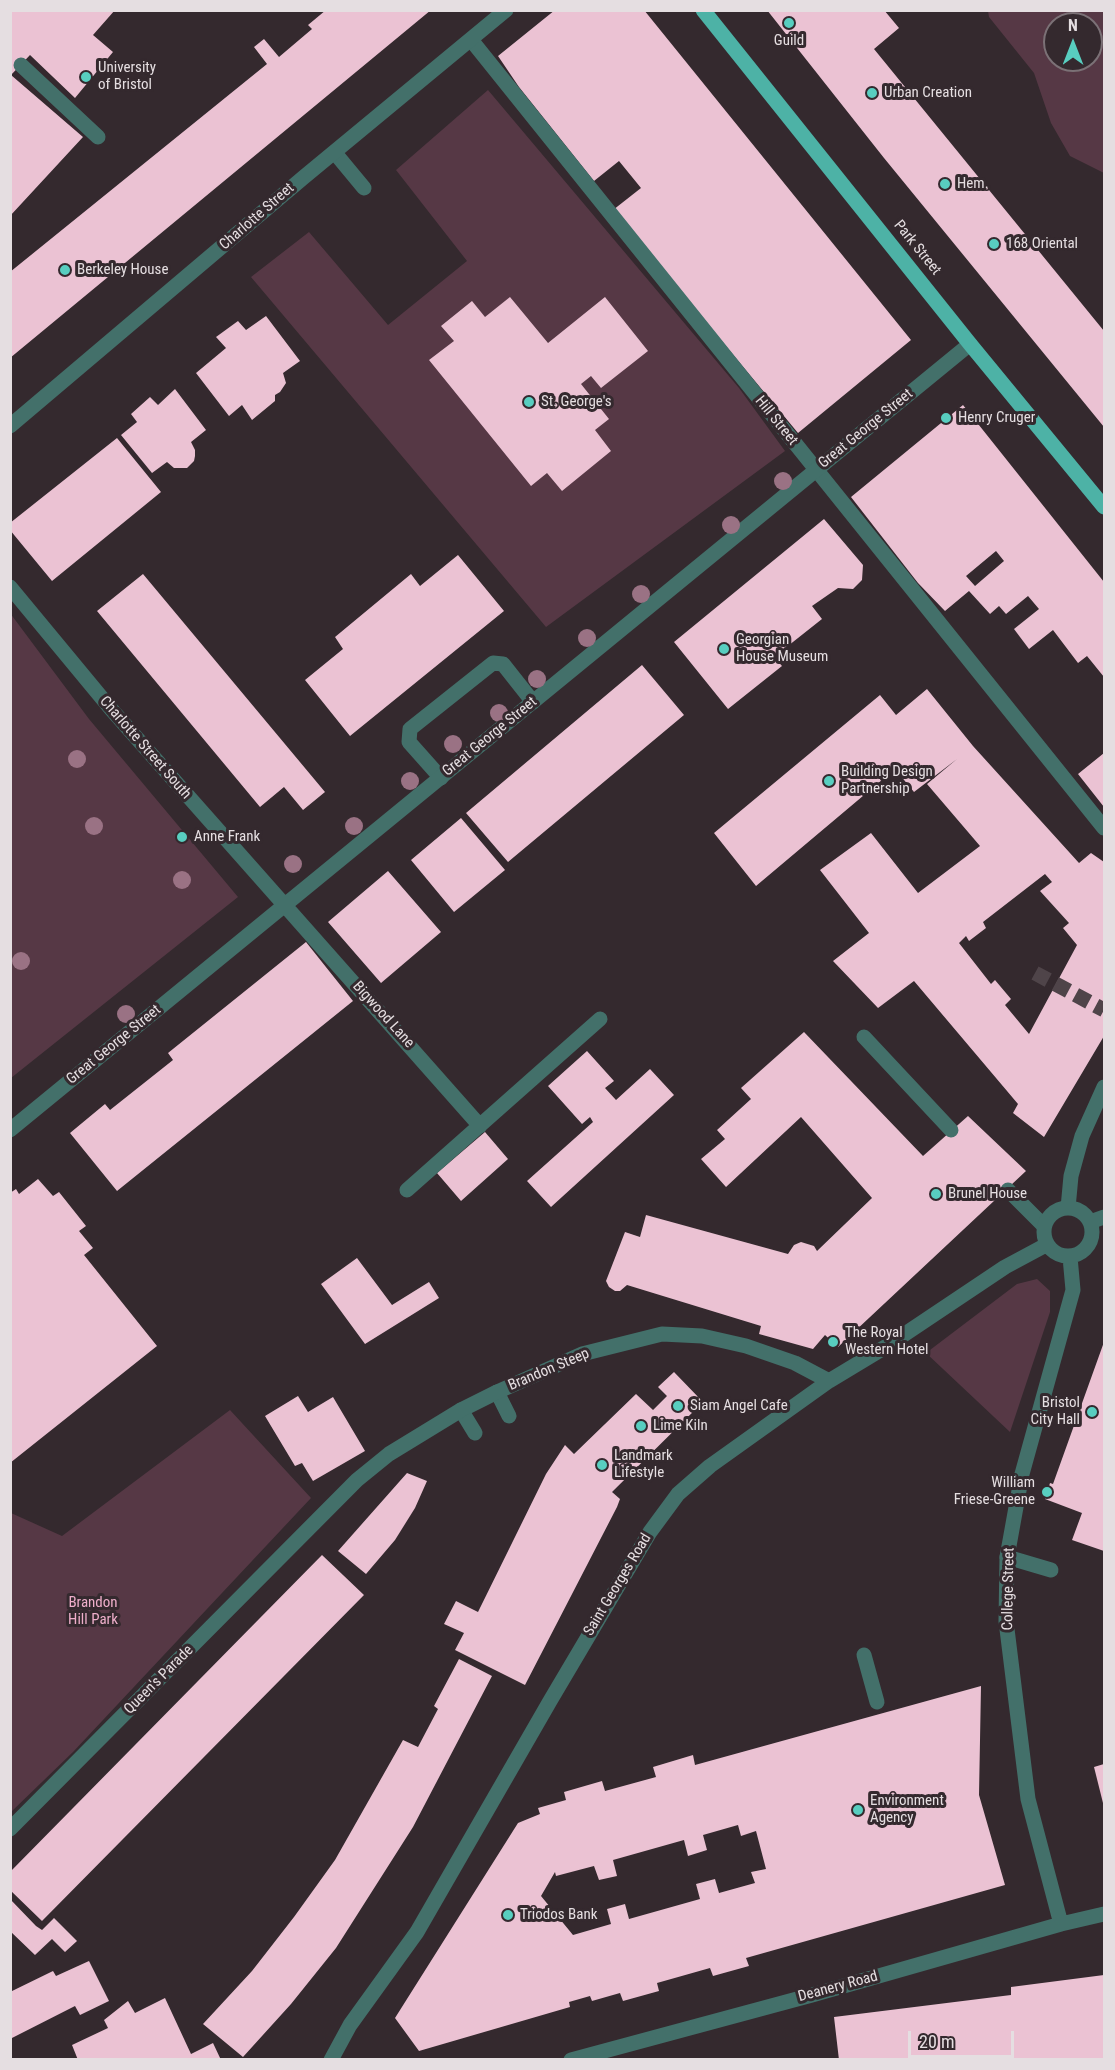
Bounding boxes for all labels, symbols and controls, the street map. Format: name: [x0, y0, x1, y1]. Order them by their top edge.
north arrow: [1043, 12, 1103, 72]
marker: Guild: [782, 16, 796, 30]
text: N: [1068, 16, 1078, 35]
place label: Guild: [774, 32, 804, 50]
place label: University of Bristol: [98, 59, 156, 94]
marker: University of Bristol: [79, 70, 93, 84]
place label: Urban Creation: [884, 84, 972, 102]
marker: Urban Creation: [865, 86, 879, 100]
place label: Hem.: [957, 175, 989, 193]
marker: Hem.: [938, 177, 952, 191]
street label: Charlotte Street: [216, 180, 298, 254]
street label: Park Street: [889, 217, 945, 279]
place label: 168 Oriental: [1006, 235, 1078, 253]
marker: 168 Oriental: [987, 237, 1001, 251]
place label: Berkeley House: [77, 261, 168, 279]
marker: Berkeley House: [58, 263, 72, 277]
street label: Great George Street: [815, 385, 917, 473]
place label: St. George's: [541, 393, 612, 411]
street label: Hill Street: [751, 393, 801, 449]
marker: St. George's: [522, 395, 536, 409]
place label: Henry Cruger: [958, 409, 1035, 427]
marker: Henry Cruger: [939, 411, 953, 425]
place label: Georgian House Museum: [736, 631, 828, 666]
marker: Georgian House Museum: [717, 642, 731, 656]
street label: Charlotte Street South: [95, 693, 195, 803]
street label: Great George Street: [439, 693, 541, 781]
place label: Building Design Partnership: [841, 763, 933, 798]
marker: Building Design Partnership: [822, 774, 836, 788]
place label: Anne Frank: [194, 828, 260, 846]
marker: Anne Frank: [175, 830, 189, 844]
street label: Bigwood Lane: [348, 978, 418, 1052]
street label: Great George Street: [63, 1001, 165, 1089]
place label: Brunel House: [948, 1185, 1027, 1203]
marker: Brunel House: [929, 1187, 943, 1201]
place label: The Royal Western Hotel: [845, 1324, 929, 1359]
marker: The Royal Western Hotel: [826, 1335, 840, 1349]
street label: Brandon Steep: [506, 1345, 592, 1395]
place label: Bristol City Hall: [1031, 1394, 1080, 1429]
place label: Siam Angel Cafe: [690, 1397, 788, 1415]
marker: Siam Angel Cafe: [671, 1399, 685, 1413]
marker: Bristol City Hall: [1085, 1405, 1099, 1419]
place label: Lime Kiln: [653, 1417, 708, 1435]
marker: Lime Kiln: [634, 1419, 648, 1433]
place label: Landmark Lifestyle: [614, 1447, 673, 1482]
marker: Landmark Lifestyle: [595, 1458, 609, 1472]
place label: William Friese-Greene: [954, 1474, 1035, 1509]
marker: William Friese-Greene: [1040, 1485, 1054, 1499]
street label: Saint Georges Road: [580, 1531, 656, 1639]
street label: College Street: [999, 1547, 1019, 1631]
park label: Brandon Hill Park: [68, 1594, 118, 1629]
street label: Queen's Parade: [121, 1642, 197, 1718]
place label: Environment Agency: [870, 1792, 944, 1827]
marker: Environment Agency: [851, 1803, 865, 1817]
place label: Triodos Bank: [520, 1906, 597, 1924]
marker: Triodos Bank: [501, 1908, 515, 1922]
street label: Deanery Road: [796, 1968, 880, 2006]
scale bar: [911, 2019, 1018, 2057]
text: 20 m: [919, 2031, 954, 2052]

